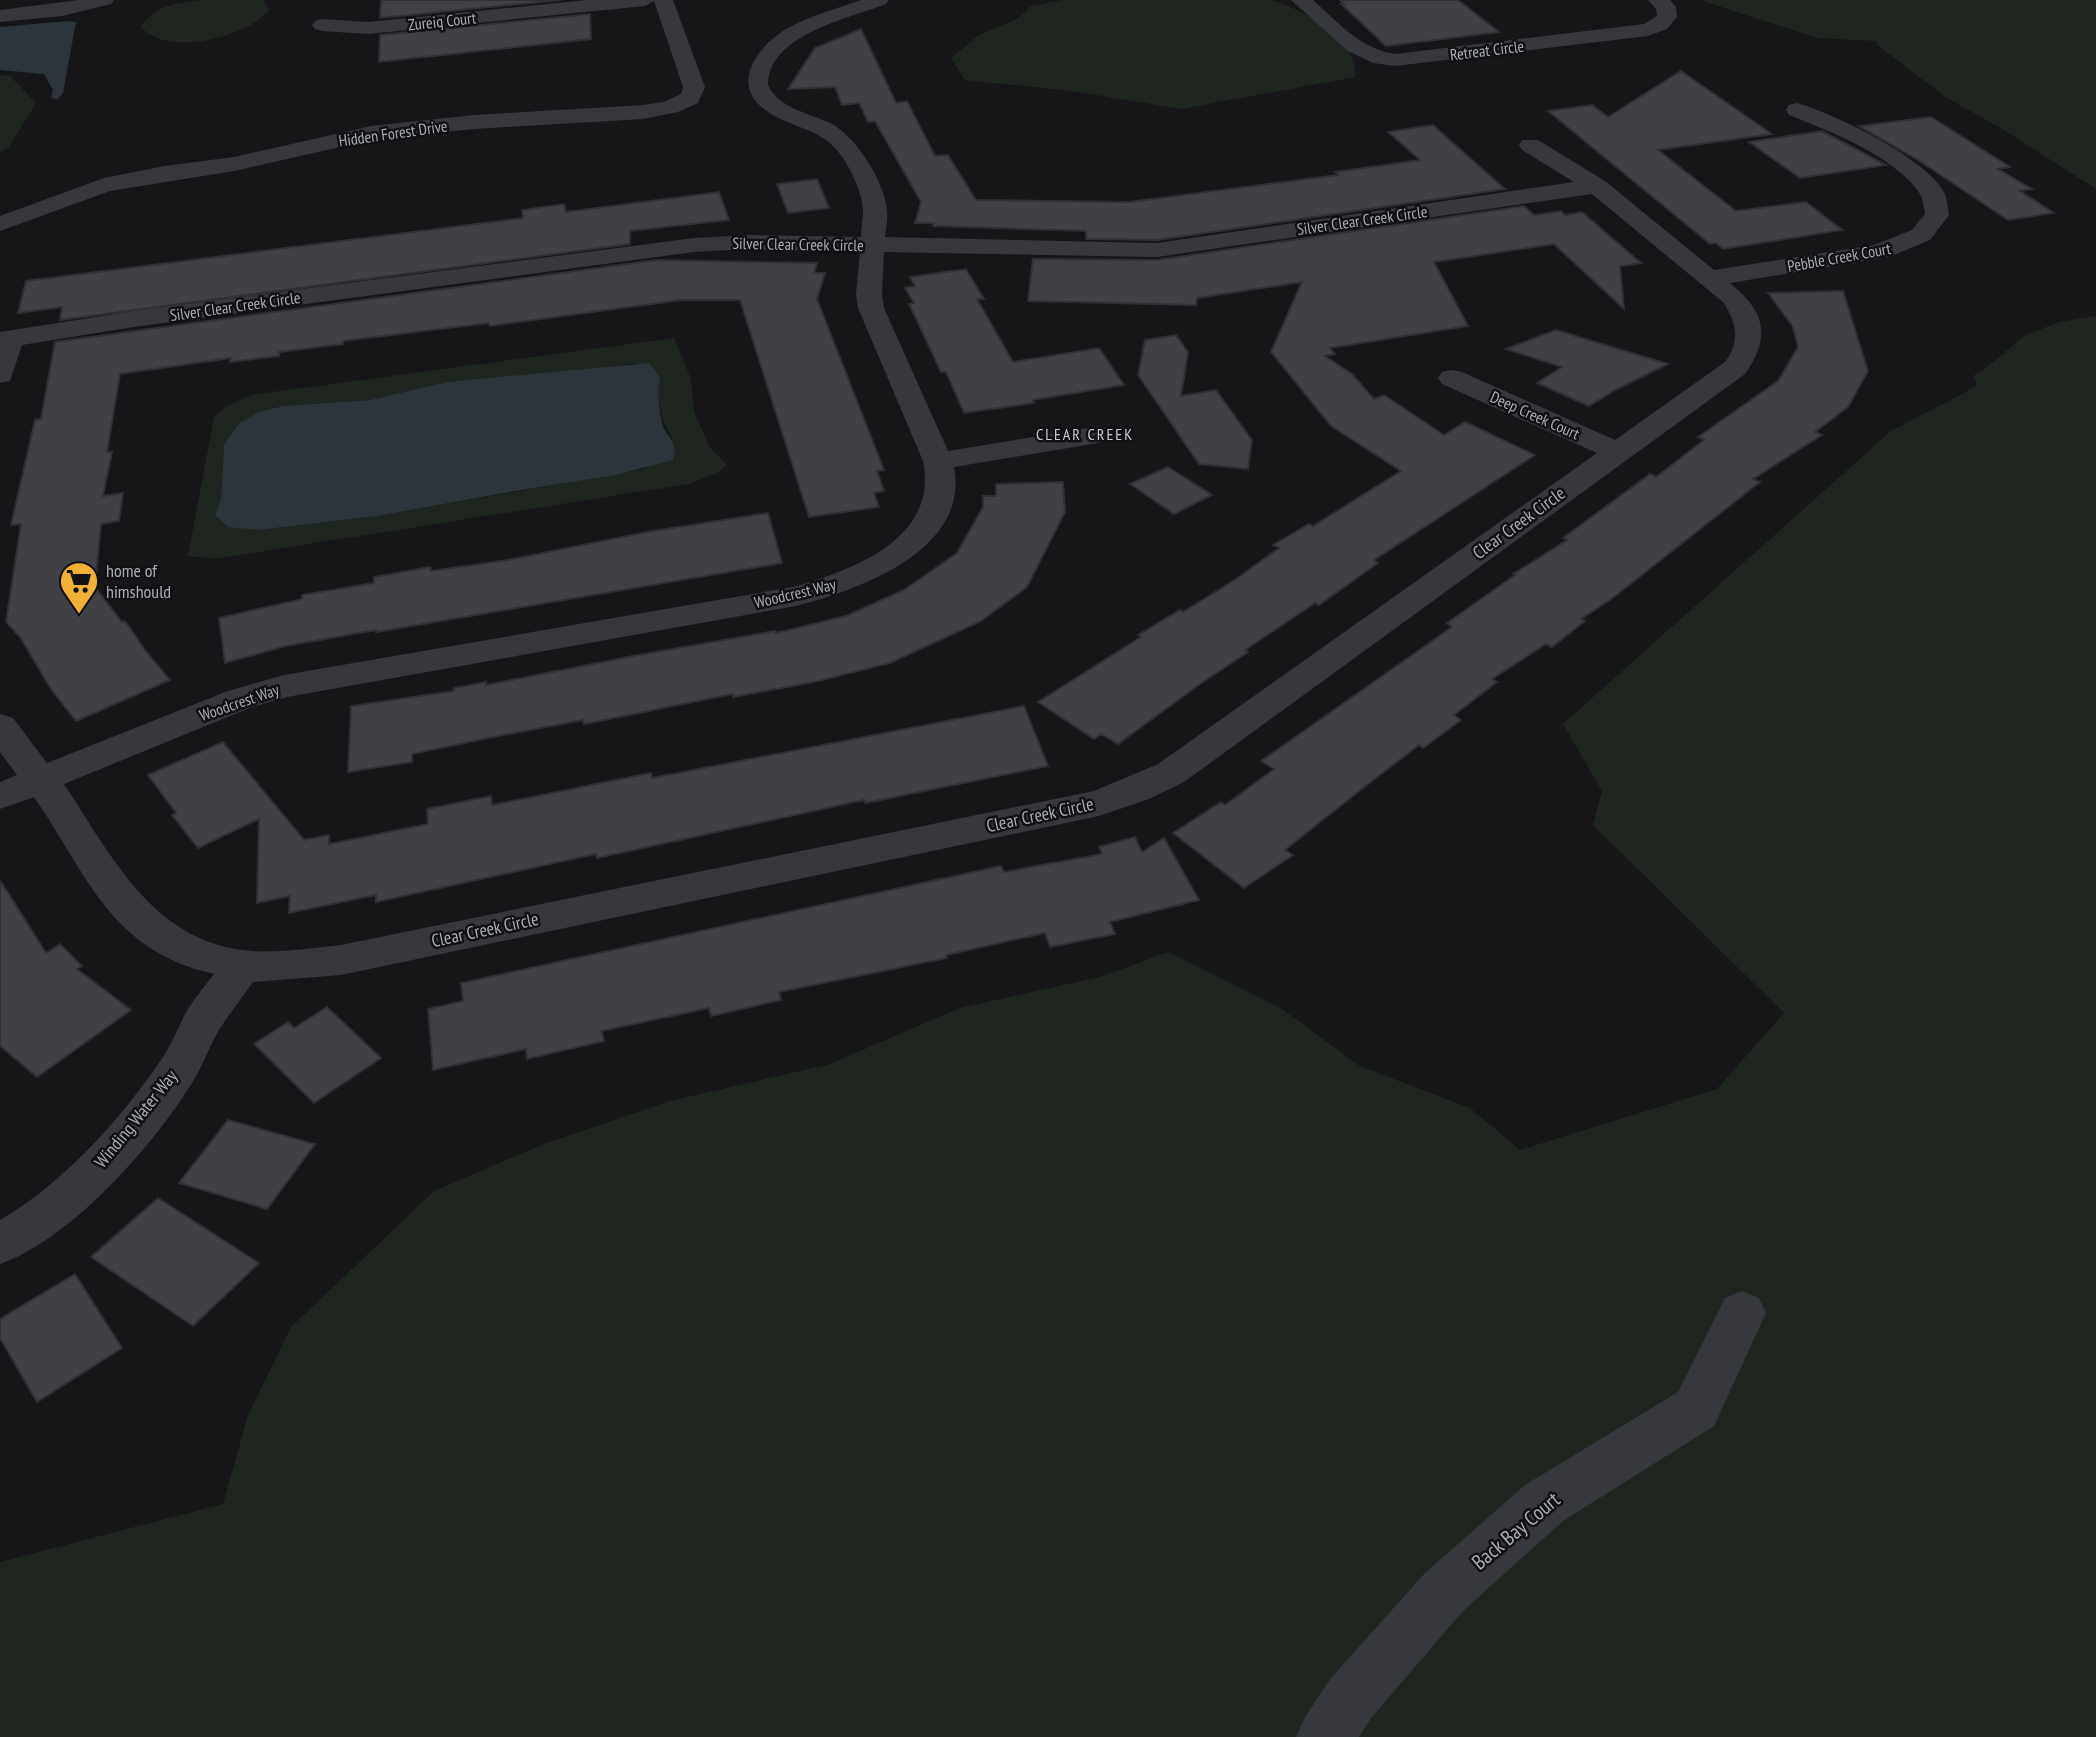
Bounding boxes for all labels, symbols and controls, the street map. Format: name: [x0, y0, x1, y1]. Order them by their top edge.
street label: Zureiq Court: [407, 7, 478, 35]
street label: Retreat Circle: [1449, 36, 1525, 64]
street label: Hidden Forest Drive: [337, 115, 449, 151]
street label: Silver Clear Creek Circle: [1295, 201, 1429, 239]
street label: Silver Clear Creek Circle: [732, 233, 864, 255]
street label: Pebble Creek Court: [1786, 238, 1893, 276]
street label: Silver Clear Creek Circle: [168, 287, 302, 325]
street label: Deep Creek Court: [1487, 386, 1583, 444]
district label: CLEAR CREEK: [1036, 424, 1134, 444]
street label: Clear Creek Circle: [1468, 481, 1570, 564]
place label: home of himshould: [106, 559, 171, 603]
supermarket icon: home of himshould: [58, 560, 100, 615]
street label: Woodcrest Way: [752, 574, 838, 612]
street label: Woodcrest Way: [196, 679, 282, 725]
street label: Clear Creek Circle: [984, 792, 1096, 837]
street label: Clear Creek Circle: [429, 907, 541, 952]
street label: Winding Water Way: [89, 1065, 182, 1172]
street label: Back Bay Court: [1466, 1486, 1566, 1575]

